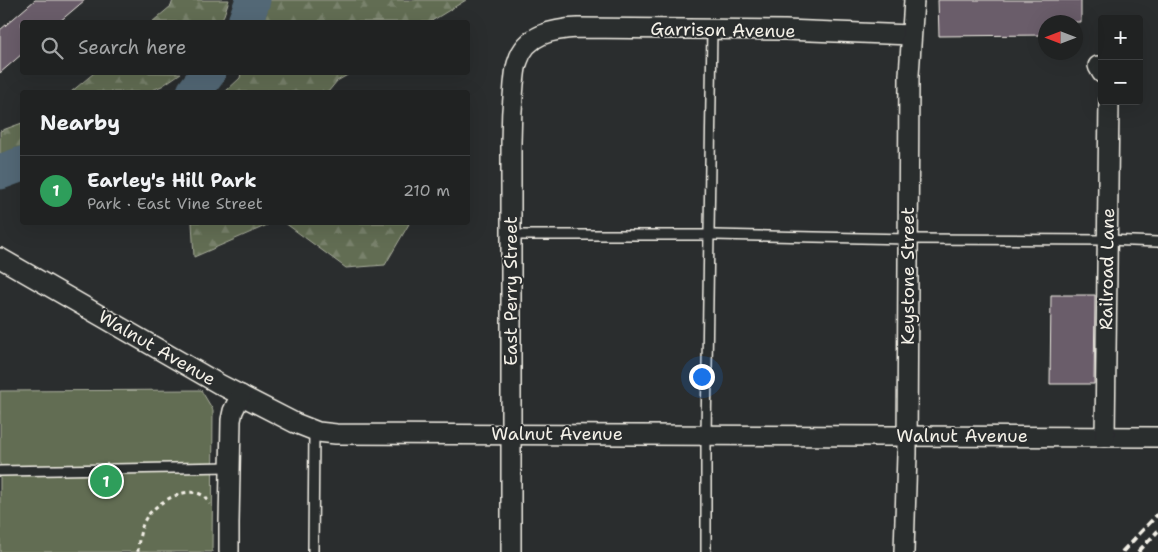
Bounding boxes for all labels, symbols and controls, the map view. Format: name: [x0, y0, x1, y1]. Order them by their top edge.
north arrow: [1038, 15, 1083, 60]
map controls: [1098, 15, 1143, 105]
button: +: [1098, 15, 1143, 60]
street label: Garrison Avenue: [650, 17, 796, 43]
search box: [20, 20, 470, 75]
icon: search: [38, 34, 66, 62]
text: Search here: [78, 35, 187, 60]
button: −: [1098, 60, 1143, 105]
text: Nearby: [40, 109, 120, 137]
text: Earley's Hill Park: [87, 168, 257, 193]
text: 1: [52, 180, 60, 201]
text: 210 m: [403, 180, 450, 201]
text: Park · East Vine Street: [87, 193, 263, 214]
street label: Keystone Street: [896, 207, 920, 345]
street label: Railroad Lane: [1094, 208, 1120, 330]
street label: East Perry Street: [499, 216, 523, 366]
street label: Walnut Avenue: [94, 305, 220, 391]
your location: [689, 364, 715, 390]
street label: Walnut Avenue: [491, 422, 623, 446]
street label: Walnut Avenue: [896, 424, 1028, 448]
pin: 1: [90, 462, 122, 500]

